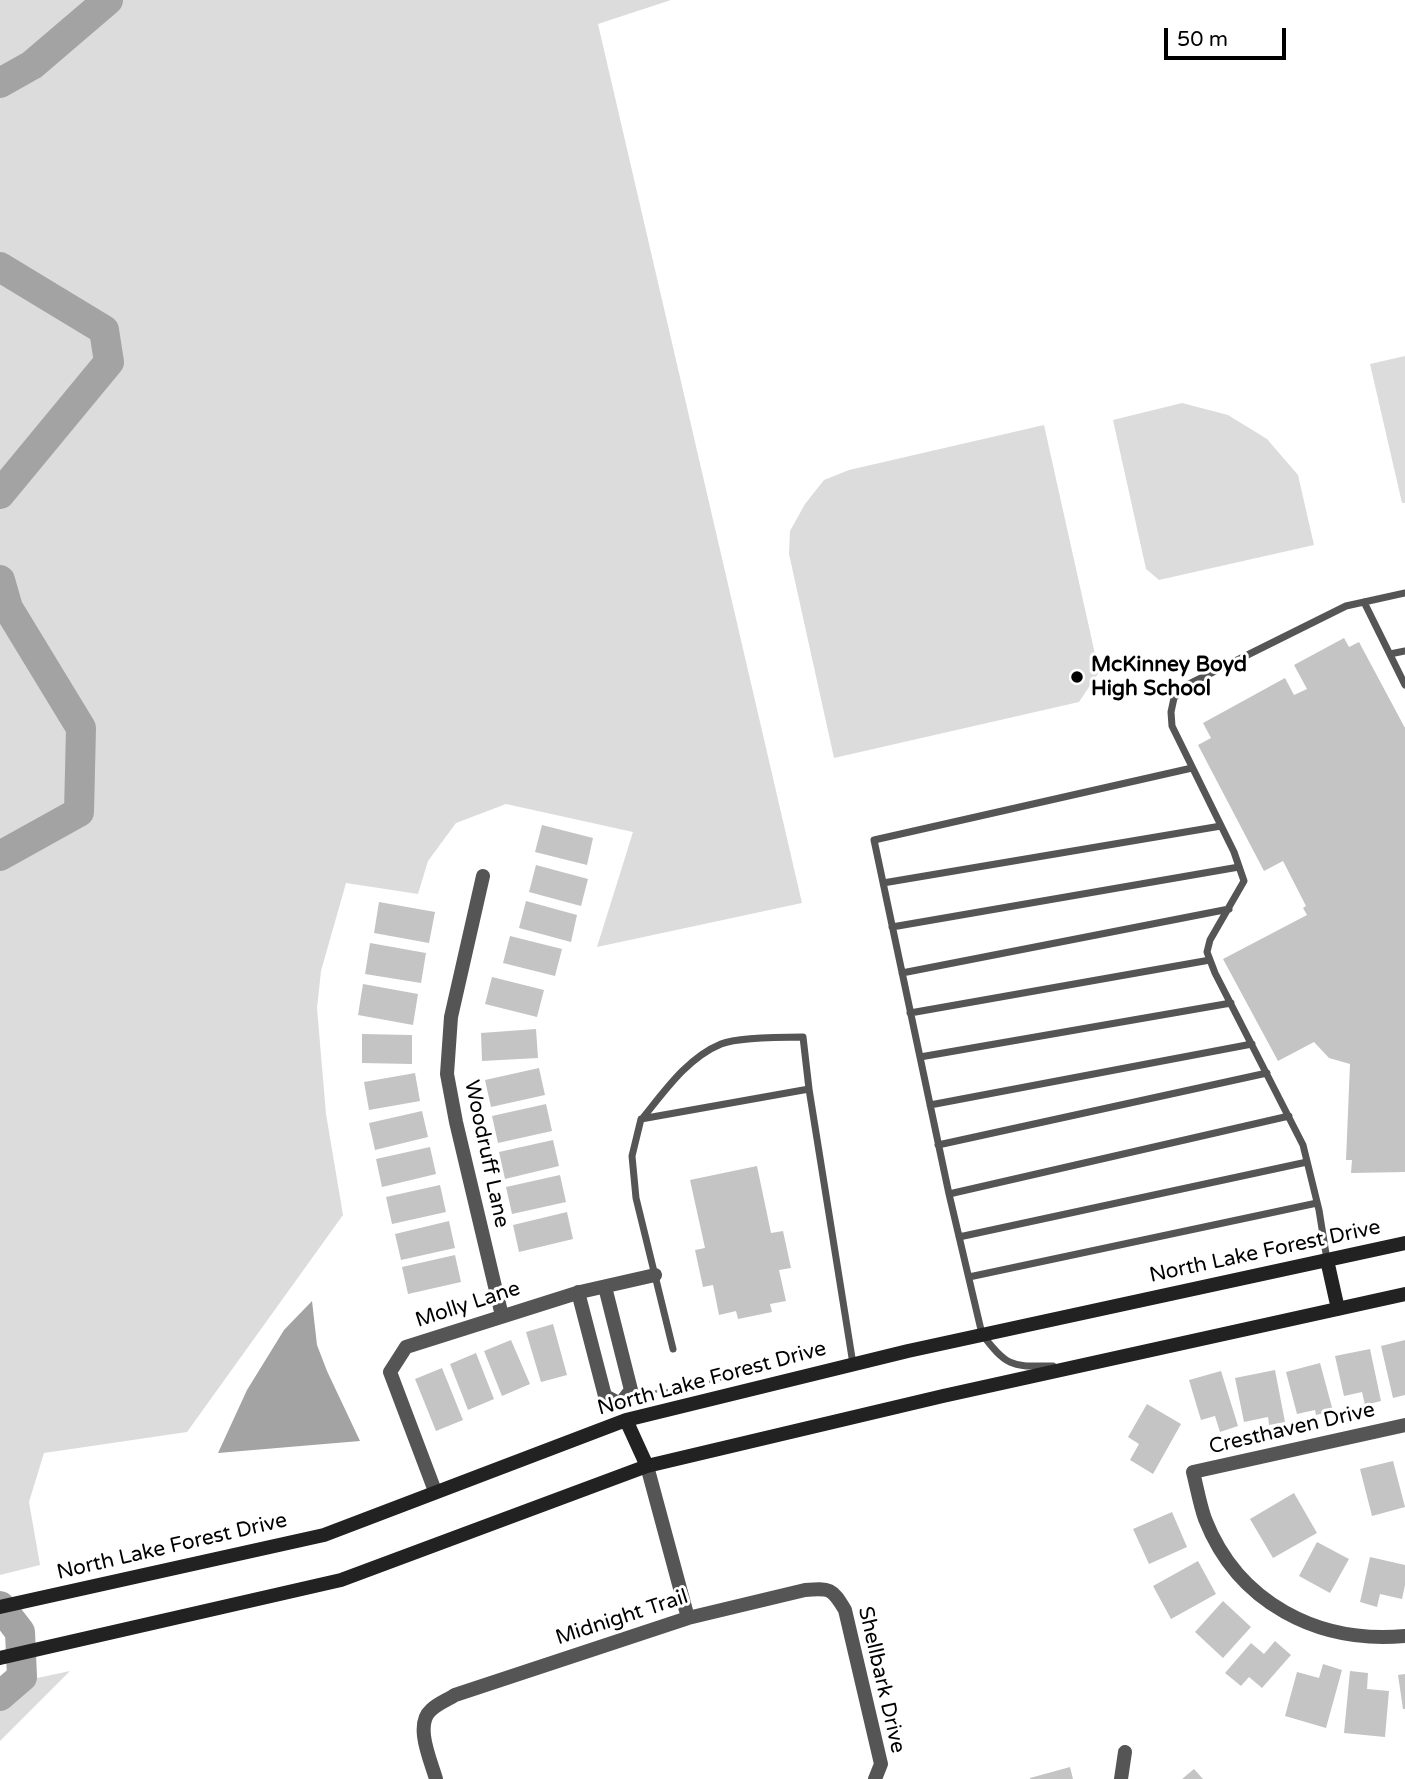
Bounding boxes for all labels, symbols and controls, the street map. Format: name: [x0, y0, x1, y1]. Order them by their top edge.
scale bar: [1167, 14, 1290, 58]
text: 50 m: [1177, 27, 1228, 52]
place label: McKinney Boyd High School: [1091, 652, 1247, 702]
marker: McKinney Boyd High School: [1069, 669, 1085, 685]
street label: Woodruff Lane: [458, 1078, 514, 1230]
street label: North Lake Forest Drive: [1147, 1215, 1383, 1289]
street label: Molly Lane: [412, 1276, 524, 1334]
street label: North Lake Forest Drive: [595, 1336, 829, 1422]
street label: Cresthaven Drive: [1207, 1398, 1377, 1460]
street label: North Lake Forest Drive: [54, 1508, 290, 1586]
street label: Midnight Trail: [553, 1585, 691, 1651]
street label: Shellbark Drive: [852, 1604, 910, 1756]

